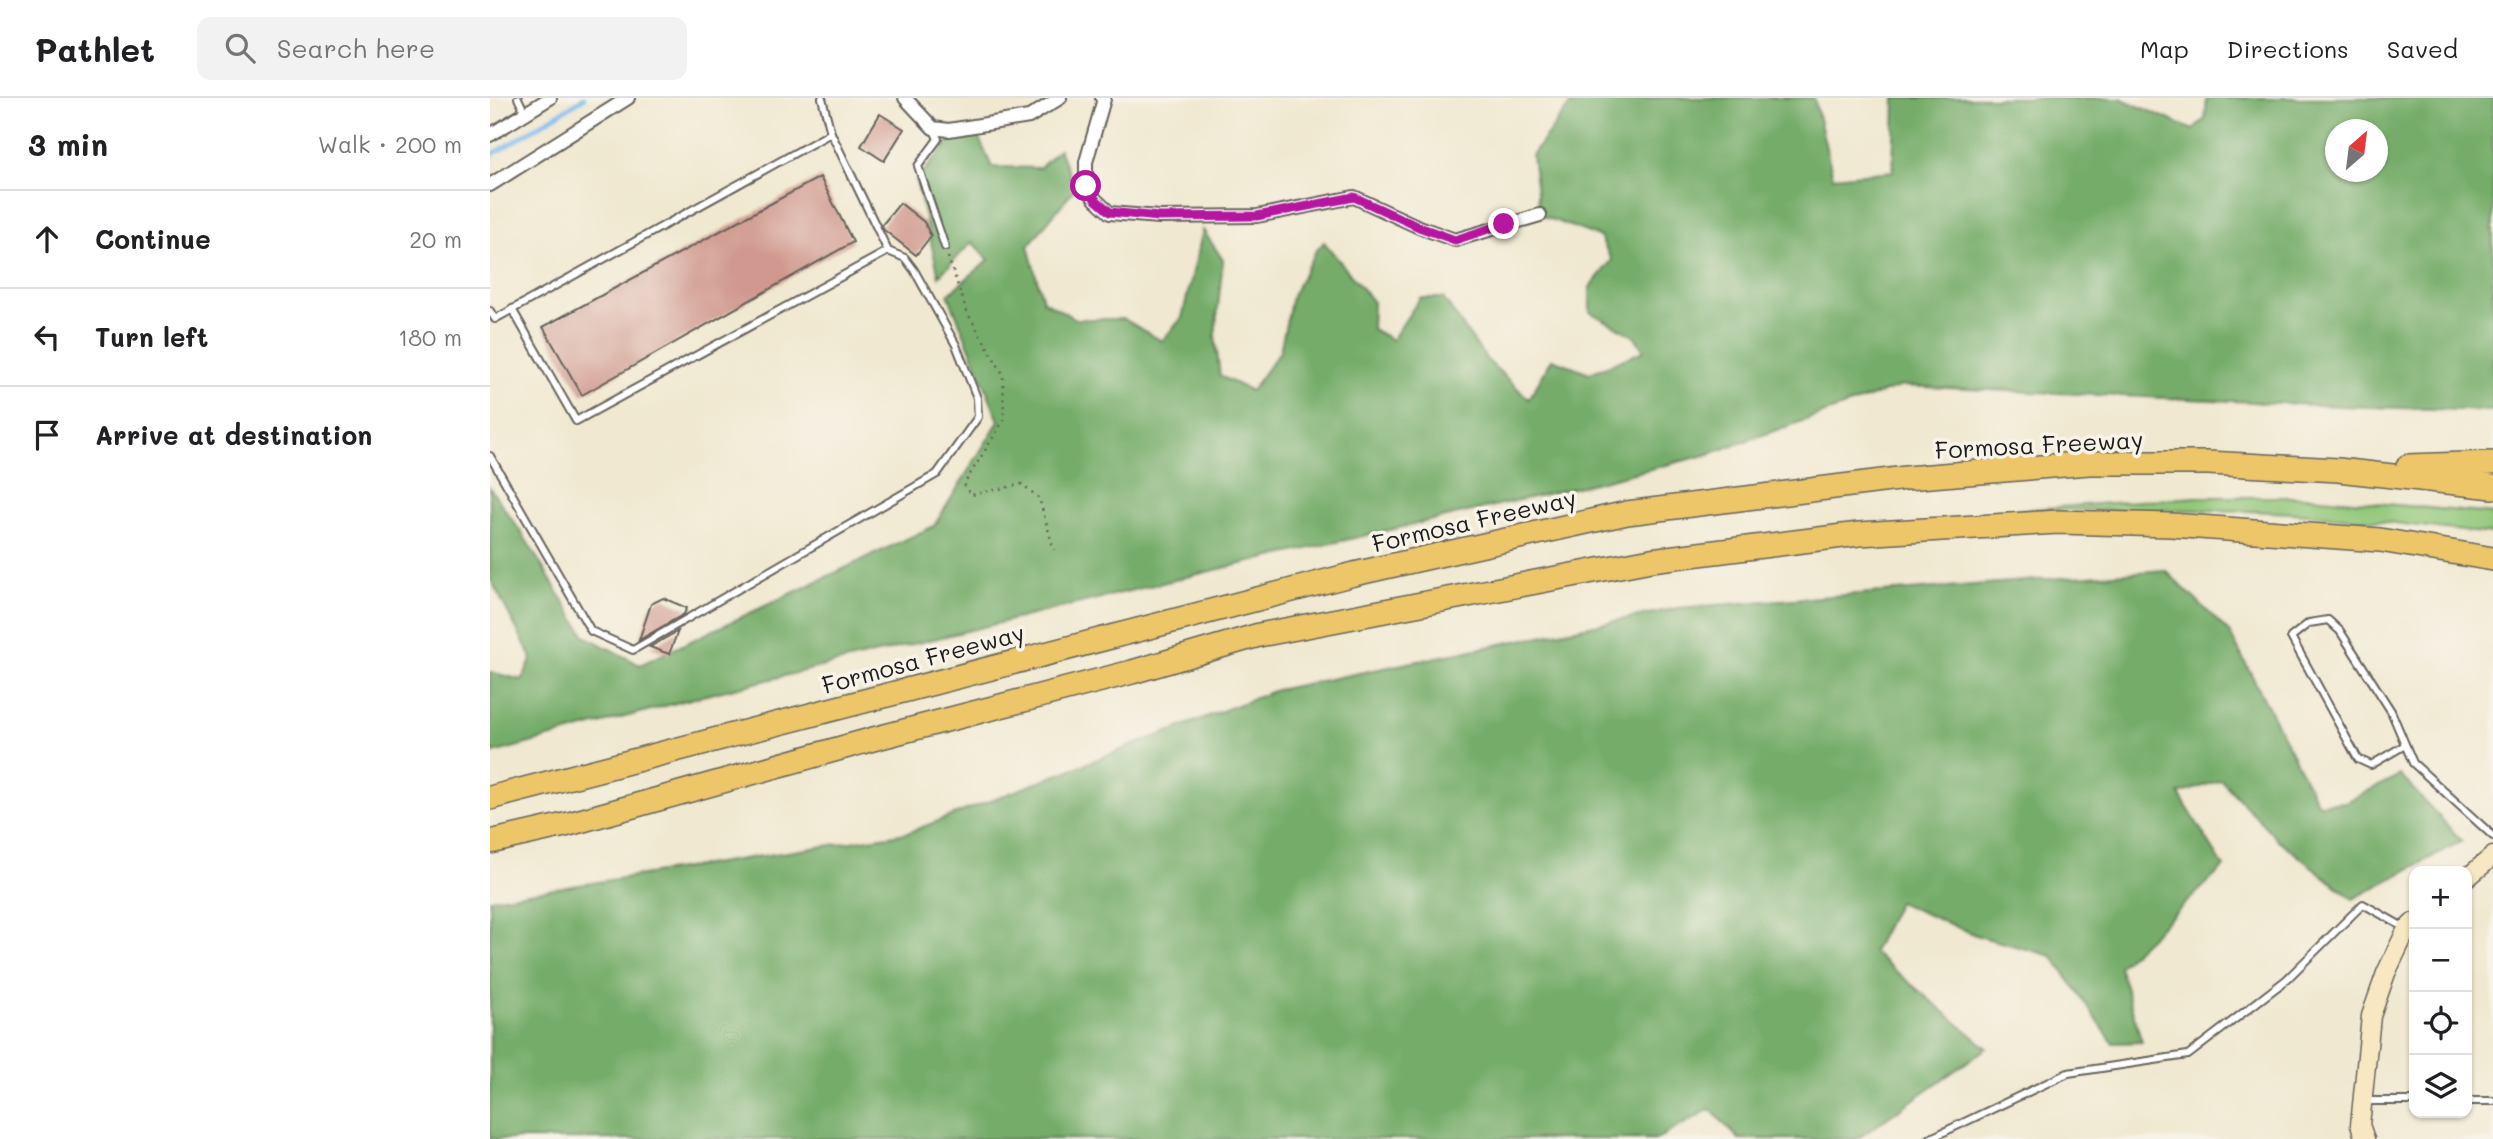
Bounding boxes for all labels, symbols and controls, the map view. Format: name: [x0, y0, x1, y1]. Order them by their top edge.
search box: [197, 17, 687, 80]
text: Pathlet: [35, 27, 155, 70]
icon: search: [221, 29, 259, 67]
text: Search here: [277, 31, 435, 65]
text: Map: [2140, 33, 2189, 64]
text: Directions: [2227, 33, 2349, 64]
text: Saved: [2387, 33, 2458, 64]
north arrow: [2325, 119, 2388, 182]
text: 3 min: [28, 124, 108, 164]
text: Walk · 200 m: [318, 129, 462, 159]
route start: [1070, 170, 1101, 201]
route end: [1488, 208, 1519, 239]
icon: ahead: [28, 220, 66, 258]
text: Continue: [95, 222, 211, 256]
text: 20 m: [409, 224, 462, 254]
icon: left: [28, 318, 66, 356]
text: Turn left: [95, 320, 208, 354]
text: 180 m: [398, 322, 462, 352]
icon: arrive: [28, 416, 66, 454]
text: Arrive at destination: [95, 418, 372, 452]
street label: Formosa Freeway: [1934, 423, 2144, 465]
street label: Formosa Freeway: [1369, 481, 1579, 559]
street label: Formosa Freeway: [818, 616, 1028, 700]
map controls: [2409, 866, 2472, 1118]
button: +: [2409, 866, 2472, 929]
button: −: [2409, 929, 2472, 992]
button: locate: [2409, 992, 2472, 1055]
button: layers: [2409, 1055, 2472, 1118]

